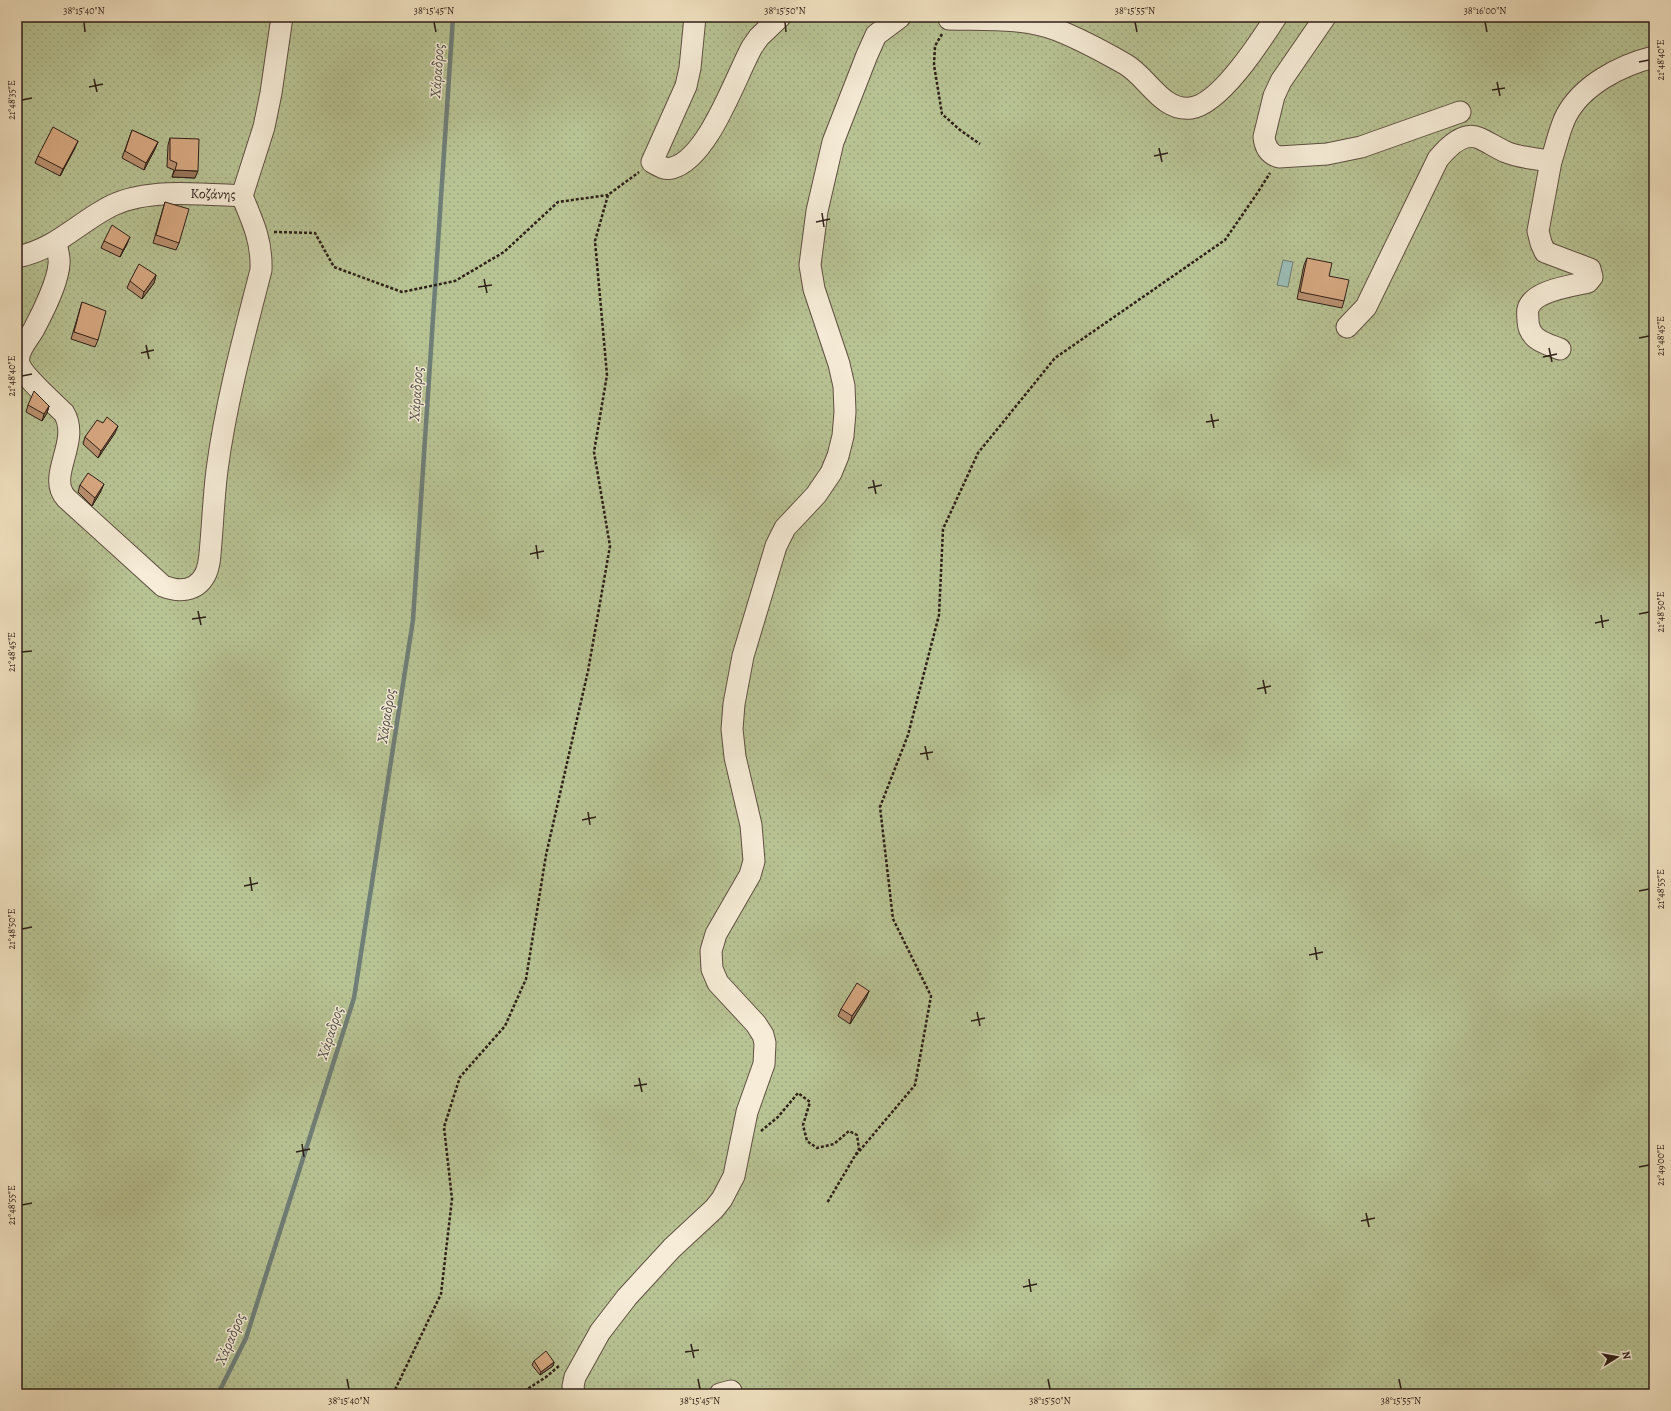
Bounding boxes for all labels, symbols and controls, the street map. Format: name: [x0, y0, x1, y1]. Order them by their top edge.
text: 38°15'40"N: [63, 4, 105, 17]
text: 38°15'45"N: [414, 4, 454, 17]
text: 38°15'50"N: [764, 4, 806, 17]
text: 38°15'55"N: [1115, 4, 1155, 17]
text: 38°16'00"N: [1464, 4, 1506, 17]
text: 21°48'40"E: [1654, 39, 1667, 81]
water label: Χάραδρος: [425, 43, 449, 100]
text: 21°48'35"E: [5, 80, 18, 120]
street label: Κοζάνης: [190, 184, 236, 204]
text: 21°48'45"E: [1654, 316, 1667, 356]
text: 21°48'40"E: [5, 355, 18, 397]
water label: Χάραδρος: [404, 366, 428, 423]
text: 21°48'50"E: [1654, 591, 1667, 632]
text: 21°48'45"E: [5, 632, 18, 672]
water label: Χάραδρος: [372, 687, 400, 746]
text: 21°48'55"E: [1654, 869, 1667, 909]
text: 21°48'50"E: [5, 908, 18, 949]
water label: Χάραδρος: [312, 1004, 348, 1063]
text: 21°49'00"E: [1654, 1144, 1667, 1186]
text: 21°48'55"E: [5, 1185, 18, 1225]
water label: Χάραδρος: [210, 1310, 250, 1369]
north arrow: [1597, 1337, 1637, 1377]
text: N: [1618, 1350, 1634, 1361]
text: 38°15'40"N: [328, 1394, 370, 1407]
text: 38°15'45"N: [680, 1394, 720, 1407]
text: 38°15'50"N: [1029, 1394, 1071, 1407]
text: 38°15'55"N: [1381, 1394, 1421, 1407]

